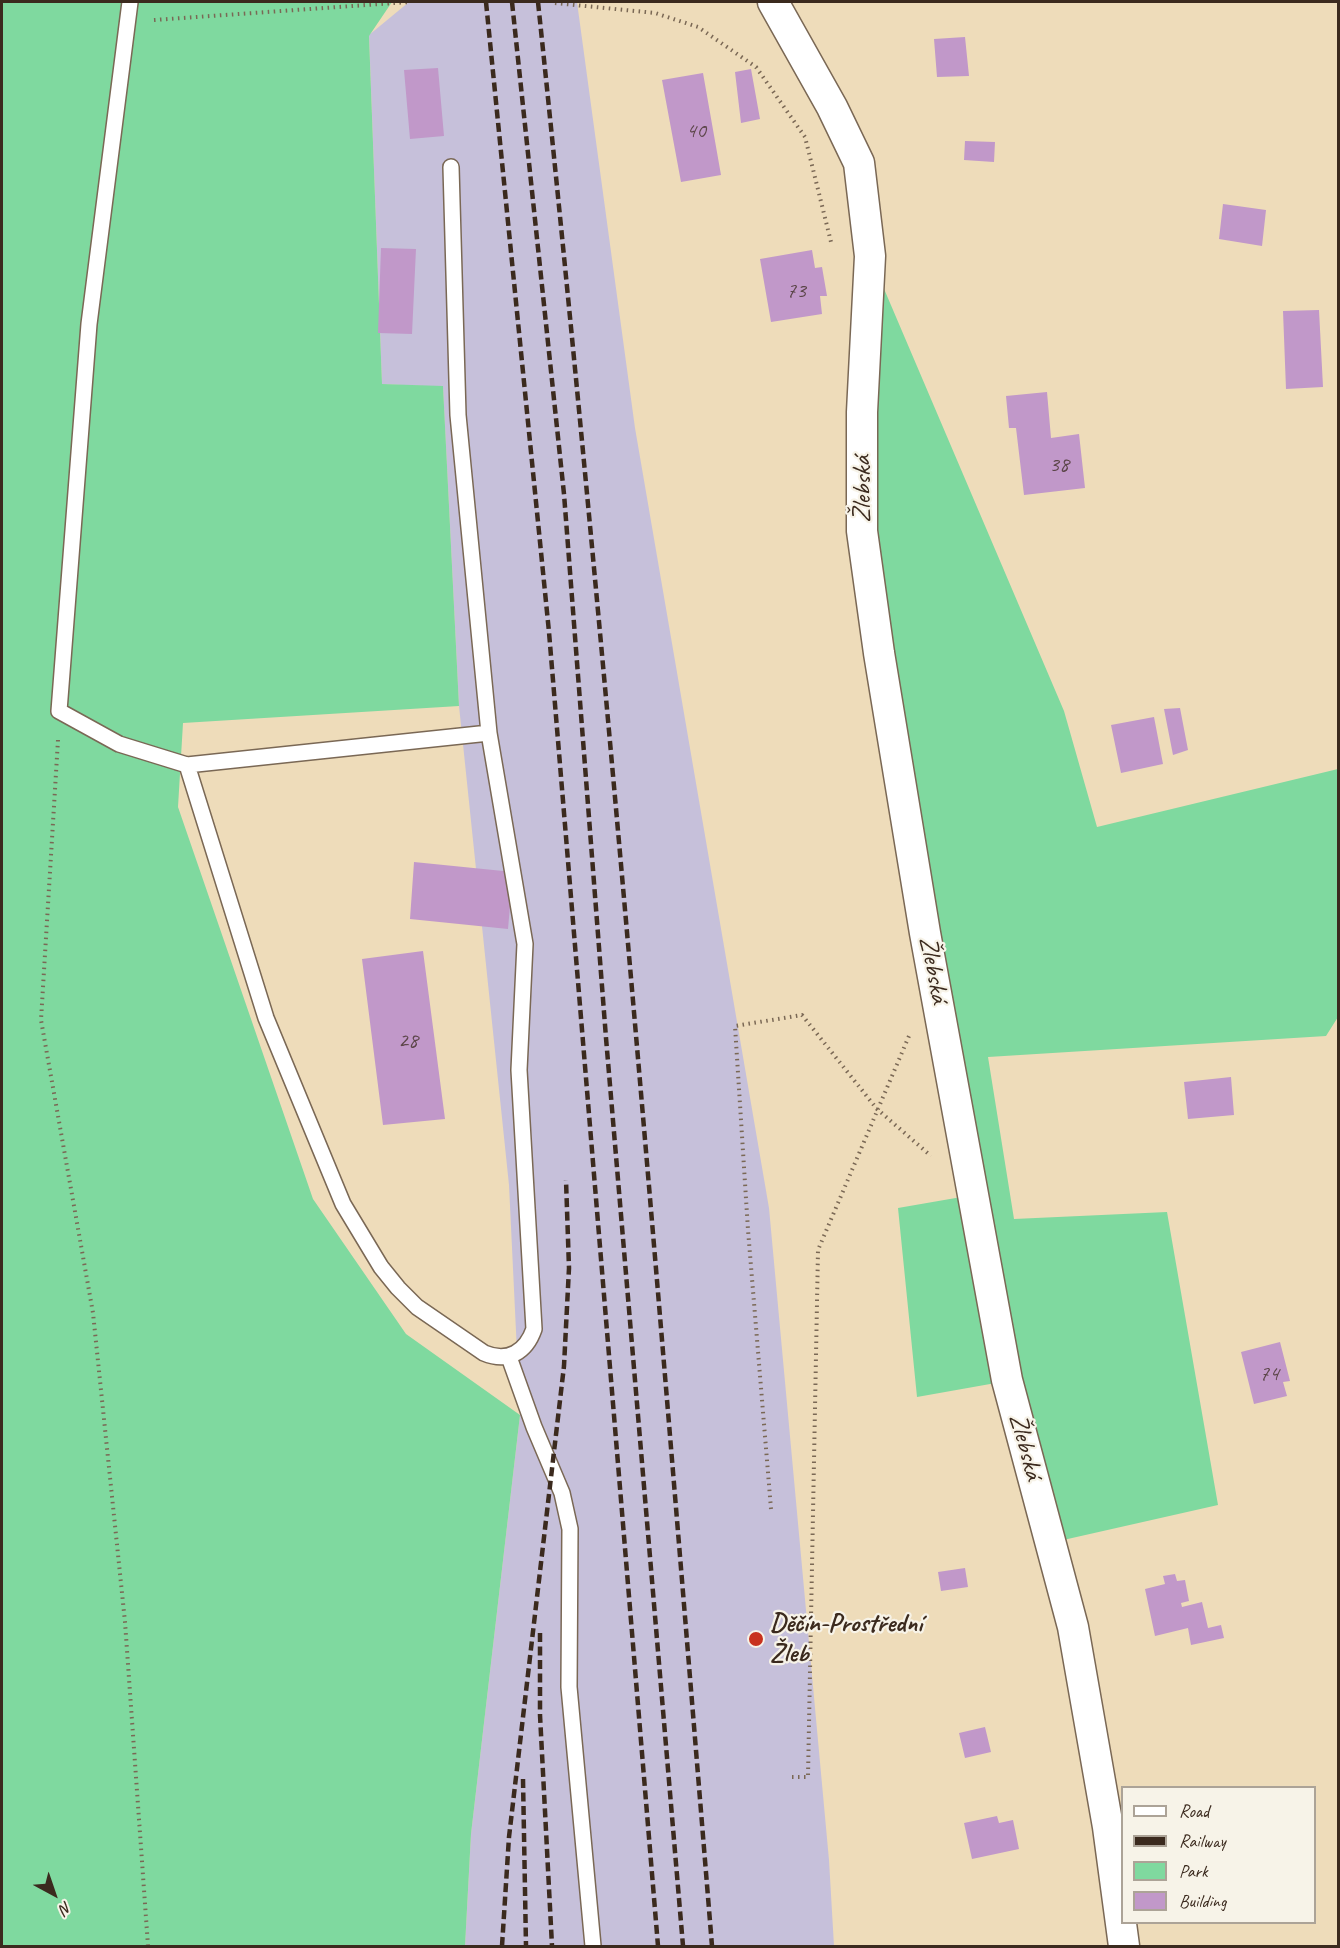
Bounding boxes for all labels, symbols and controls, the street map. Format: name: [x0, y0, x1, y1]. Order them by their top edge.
house number: 40: [686, 118, 706, 144]
house number: 73: [786, 278, 806, 304]
house number: 38: [1049, 452, 1069, 478]
street label: Žlebská: [847, 455, 879, 523]
street label: Žlebská: [911, 934, 955, 1006]
house number: 28: [398, 1028, 418, 1054]
house number: 74: [1259, 1361, 1279, 1387]
street label: Žlebská: [1001, 1410, 1049, 1484]
place label: Děčín-Prostřední Žleb: [770, 1608, 922, 1670]
marker: Děčín-Prostřední Žleb: [747, 1630, 765, 1648]
legend: [1121, 1786, 1316, 1924]
text: Road: [1179, 1800, 1209, 1822]
text: Railway: [1179, 1830, 1226, 1852]
text: Park: [1179, 1860, 1208, 1882]
north arrow: [24, 1864, 84, 1924]
text: Building: [1179, 1890, 1226, 1912]
text: N: [55, 1897, 76, 1919]

